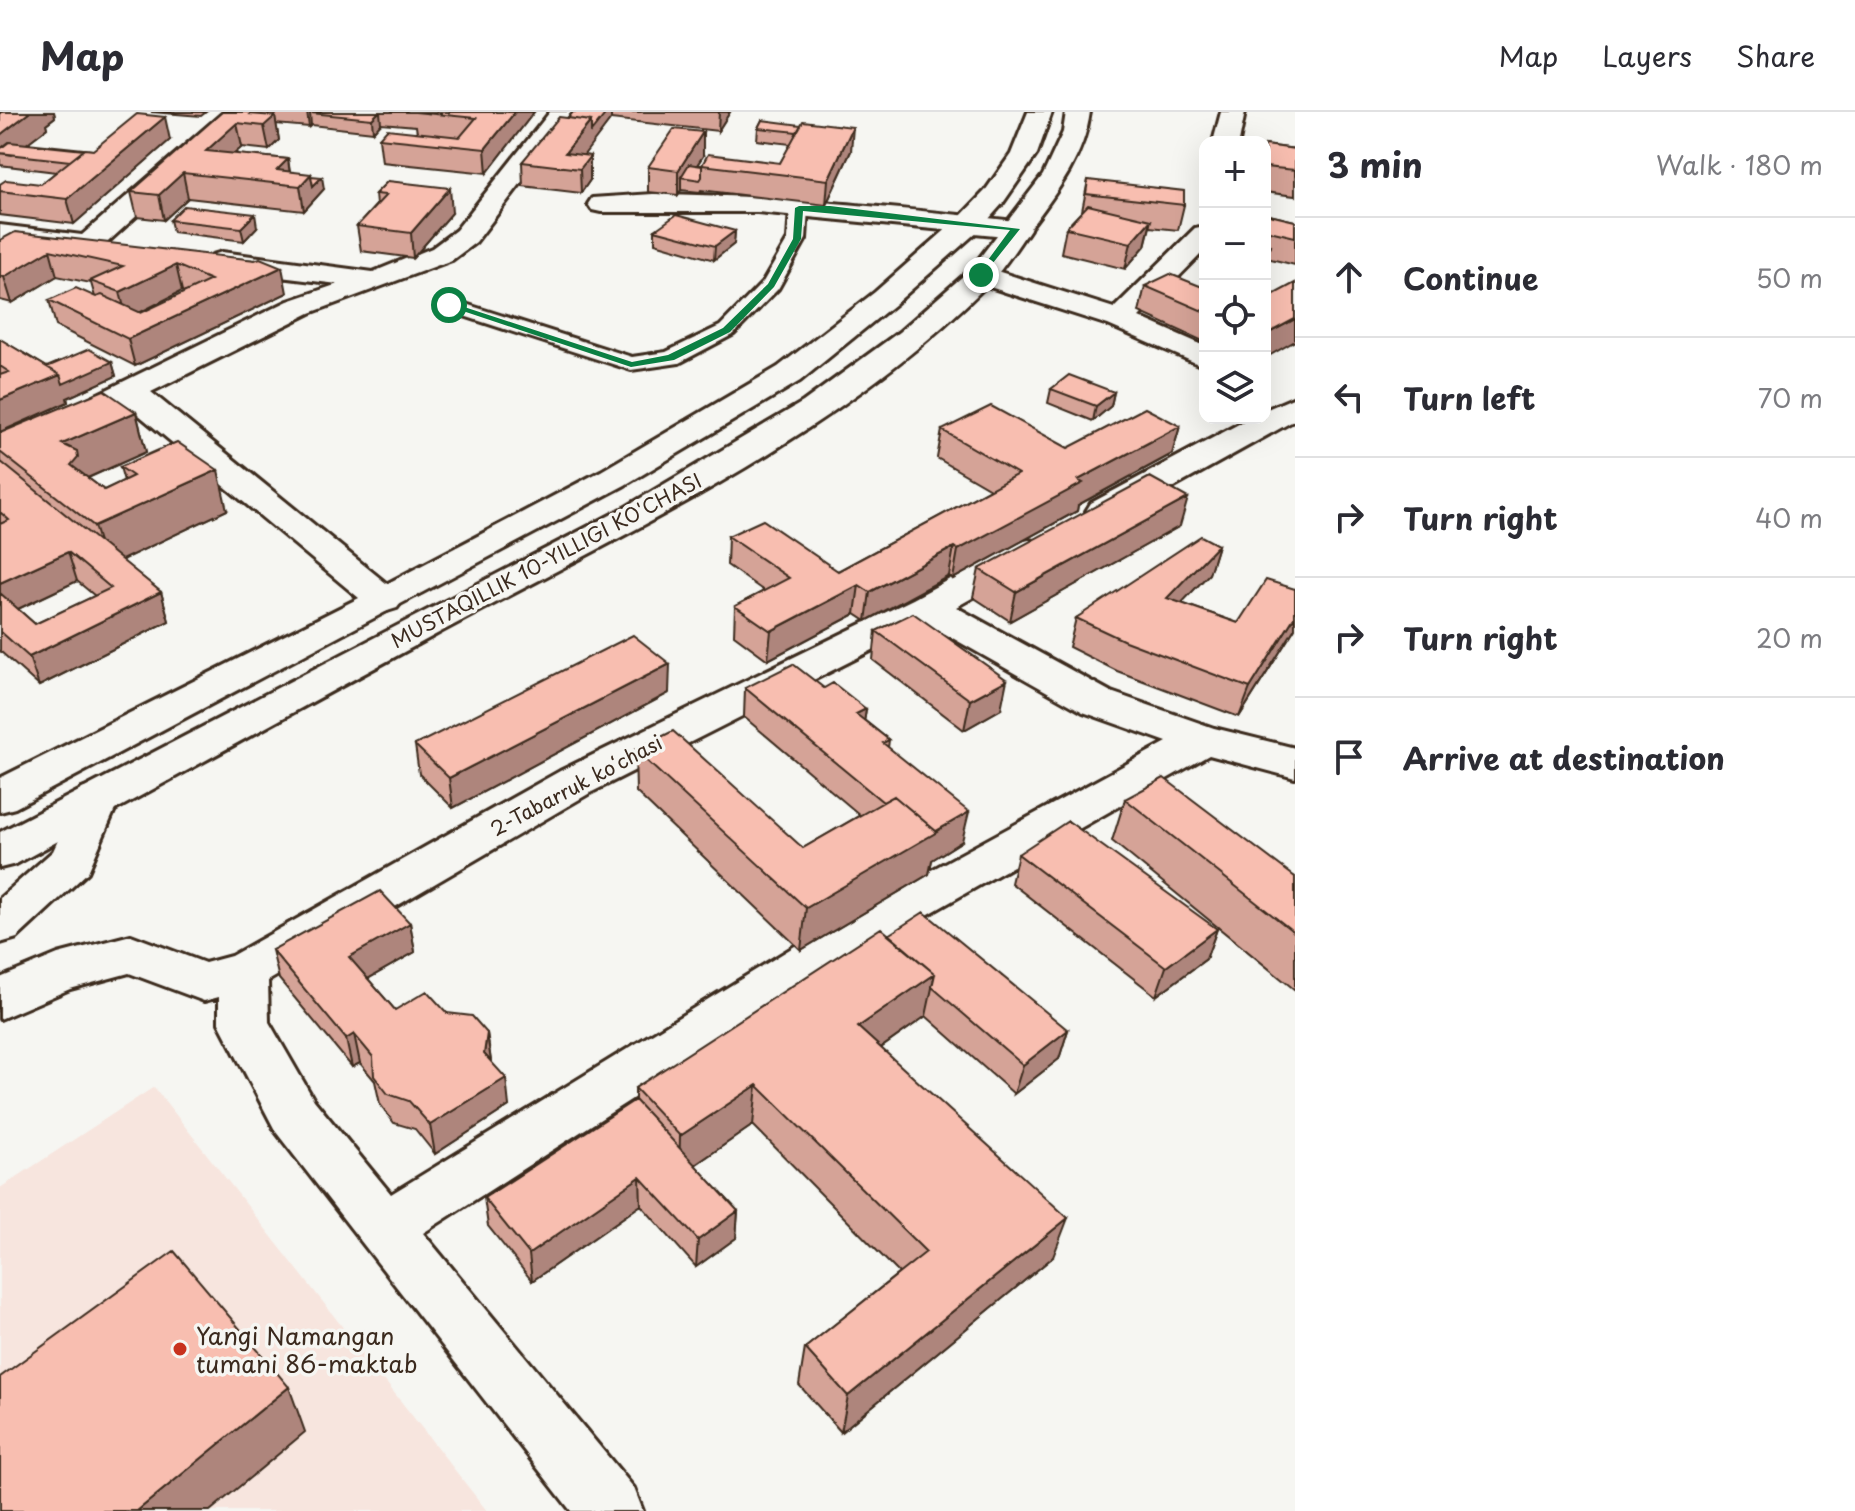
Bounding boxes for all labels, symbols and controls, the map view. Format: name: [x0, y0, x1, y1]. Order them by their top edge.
text: Map: [40, 27, 124, 84]
text: Map: [1498, 34, 1558, 77]
text: Layers: [1602, 34, 1692, 77]
text: Share: [1736, 34, 1815, 77]
map controls: [1199, 136, 1271, 424]
button: +: [1199, 136, 1271, 208]
text: 3 min: [1327, 138, 1423, 190]
text: Walk · 180 m: [1656, 145, 1823, 184]
button: −: [1199, 208, 1271, 280]
icon: ahead: [1327, 255, 1371, 299]
text: Continue: [1403, 255, 1538, 300]
route end: [963, 257, 999, 293]
text: 50 m: [1756, 258, 1823, 297]
button: locate: [1199, 280, 1271, 352]
route start: [431, 287, 467, 323]
button: layers: [1199, 352, 1271, 424]
icon: left: [1327, 375, 1371, 419]
text: Turn left: [1403, 375, 1535, 420]
text: 70 m: [1758, 378, 1823, 417]
street label: MUSTAQILLIK 10-YILLIGI KO'CHASI: [385, 465, 707, 655]
icon: right: [1327, 495, 1371, 539]
text: Turn right: [1403, 495, 1558, 540]
text: 40 m: [1755, 498, 1823, 537]
icon: right: [1327, 615, 1371, 659]
text: Turn right: [1403, 615, 1558, 660]
text: 20 m: [1756, 618, 1823, 657]
street label: 2-Tabarruk koʻchasi: [485, 727, 667, 843]
icon: arrive: [1327, 735, 1371, 779]
text: Arrive at destination: [1403, 735, 1725, 780]
place label: Yangi Namangan tumani 86-maktab: [196, 1317, 418, 1381]
marker: Yangi Namangan tumani 86-maktab: [171, 1340, 189, 1358]

